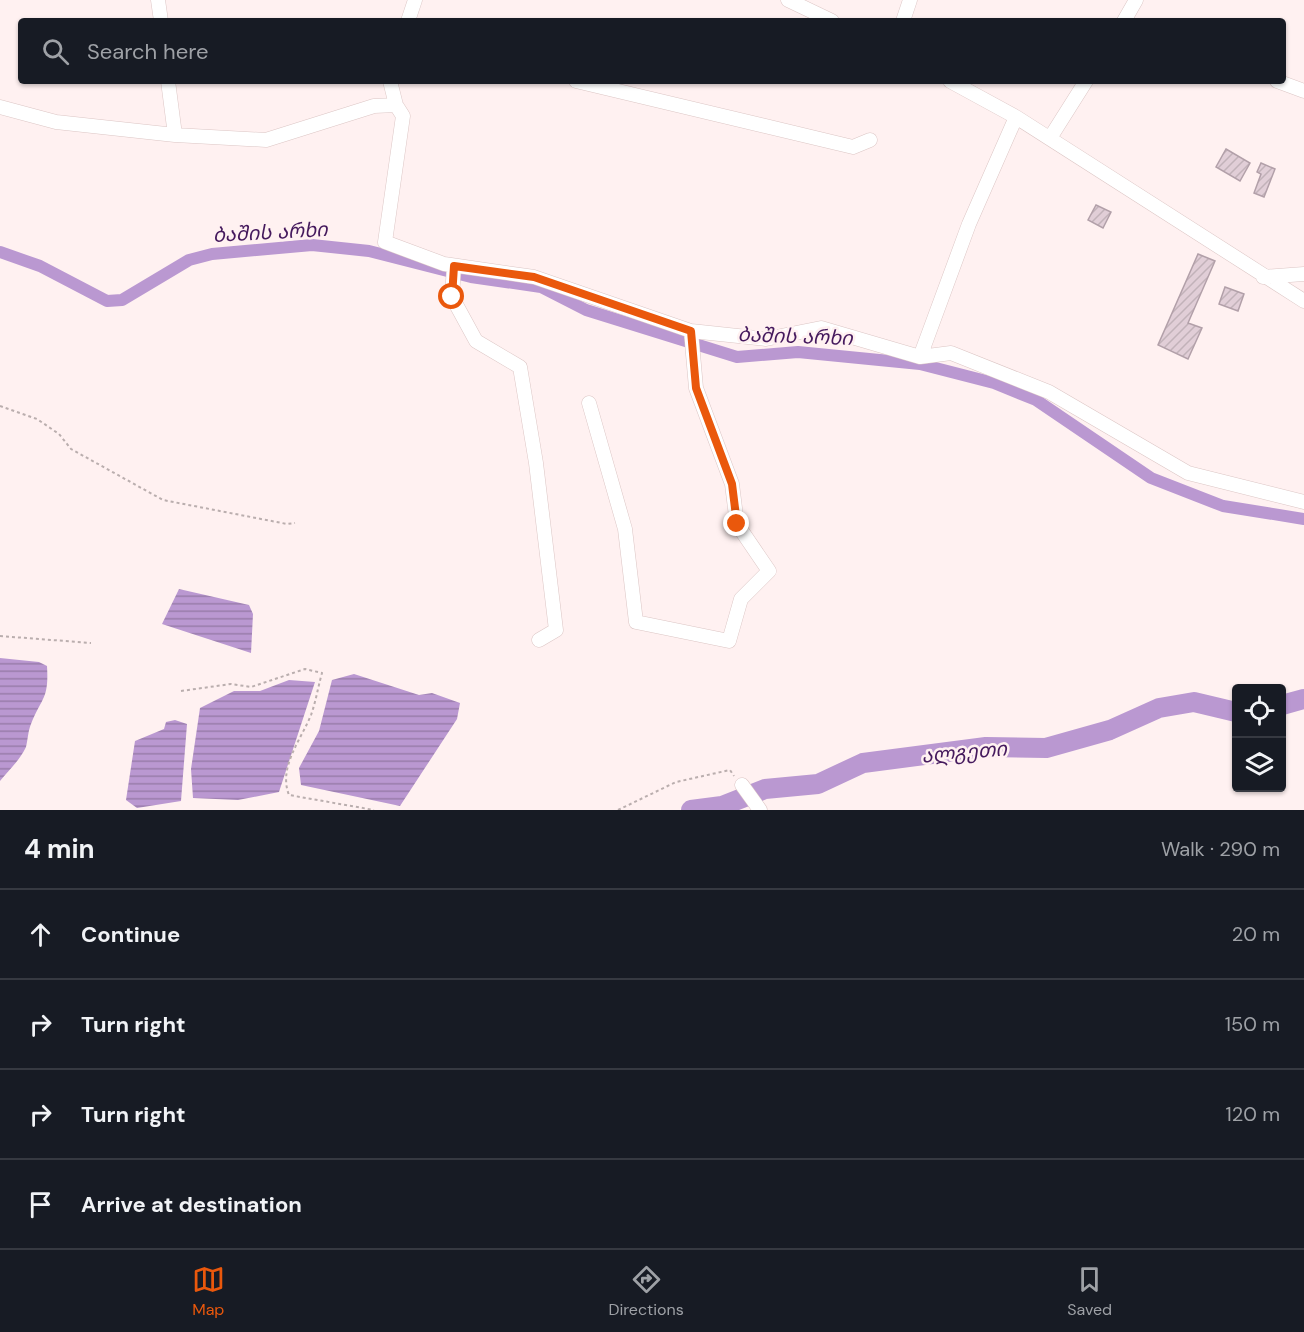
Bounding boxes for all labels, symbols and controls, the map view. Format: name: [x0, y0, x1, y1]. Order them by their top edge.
search box: [18, 18, 1286, 84]
icon: search: [39, 35, 72, 68]
text: Search here: [87, 37, 208, 66]
water label: ბაშის არხი: [212, 216, 330, 248]
route start: [438, 283, 464, 309]
water label: ბაშის არხი: [737, 321, 854, 351]
route end: [723, 510, 749, 536]
map controls: [1232, 684, 1286, 792]
button: locate: [1232, 684, 1286, 738]
water label: ალგეთი: [920, 735, 1009, 769]
button: layers: [1232, 738, 1286, 792]
text: 4 min: [24, 832, 95, 866]
text: Walk · 290 m: [1161, 836, 1280, 862]
icon: ahead: [24, 918, 57, 951]
text: Continue: [81, 920, 180, 949]
text: 20 m: [1232, 921, 1280, 947]
icon: right: [24, 1008, 57, 1041]
text: Turn right: [81, 1010, 186, 1039]
text: 150 m: [1225, 1011, 1280, 1037]
icon: right: [24, 1098, 57, 1131]
text: Turn right: [81, 1100, 186, 1129]
text: 120 m: [1226, 1101, 1280, 1127]
icon: arrive: [24, 1188, 57, 1221]
text: Arrive at destination: [81, 1190, 302, 1219]
tab: Map: [192, 1263, 225, 1320]
tab: Directions: [608, 1263, 684, 1320]
tab: Saved: [1067, 1263, 1112, 1320]

